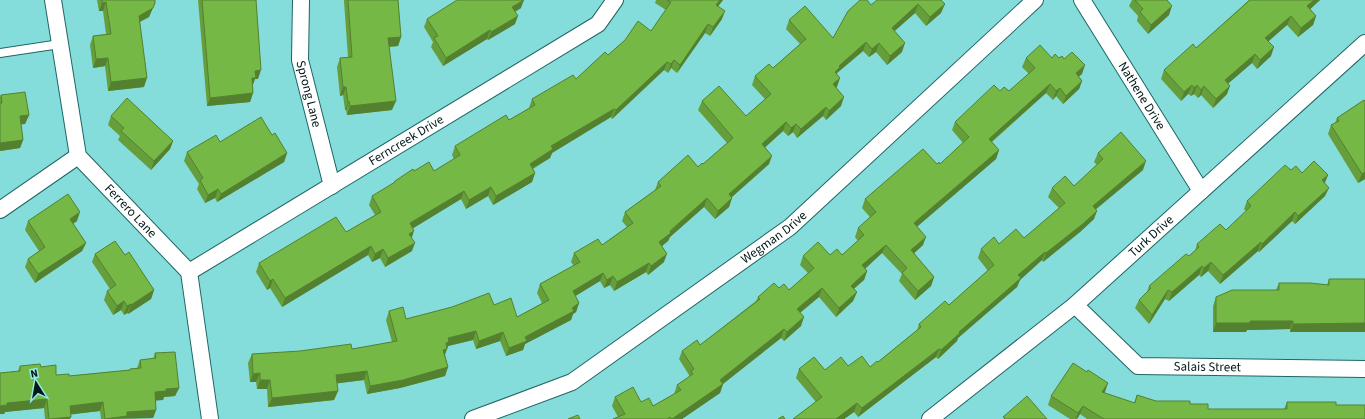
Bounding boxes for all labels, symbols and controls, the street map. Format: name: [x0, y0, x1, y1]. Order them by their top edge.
street label: Nathene Drive: [1114, 58, 1170, 133]
street label: Sprong Lane: [291, 59, 326, 129]
street label: Ferncreek Drive: [365, 111, 447, 170]
street label: Ferrero Lane: [100, 180, 161, 242]
street label: Wegman Drive: [737, 207, 811, 268]
street label: Turk Drive: [1125, 211, 1178, 261]
street label: Salais Street: [1174, 357, 1242, 376]
north arrow: [16, 363, 56, 403]
text: N: [29, 366, 39, 382]

